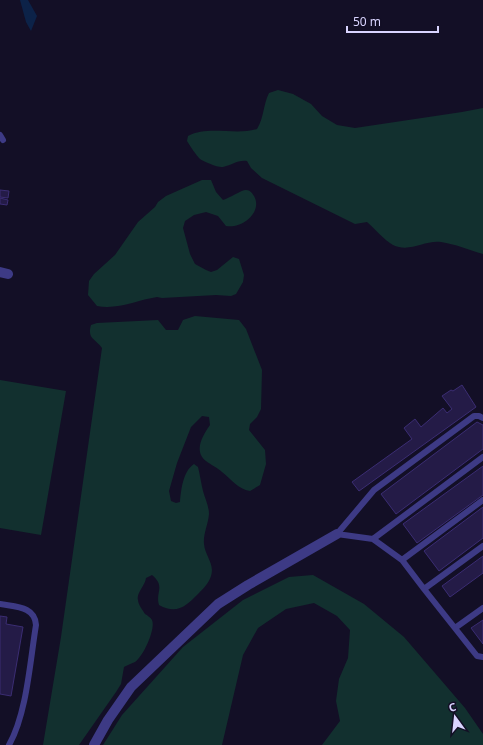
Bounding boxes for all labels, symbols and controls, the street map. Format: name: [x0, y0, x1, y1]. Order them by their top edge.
scale bar: [347, 8, 438, 34]
text: 50 m: [353, 13, 381, 30]
north arrow: [435, 697, 475, 737]
text: С: [447, 699, 458, 715]

